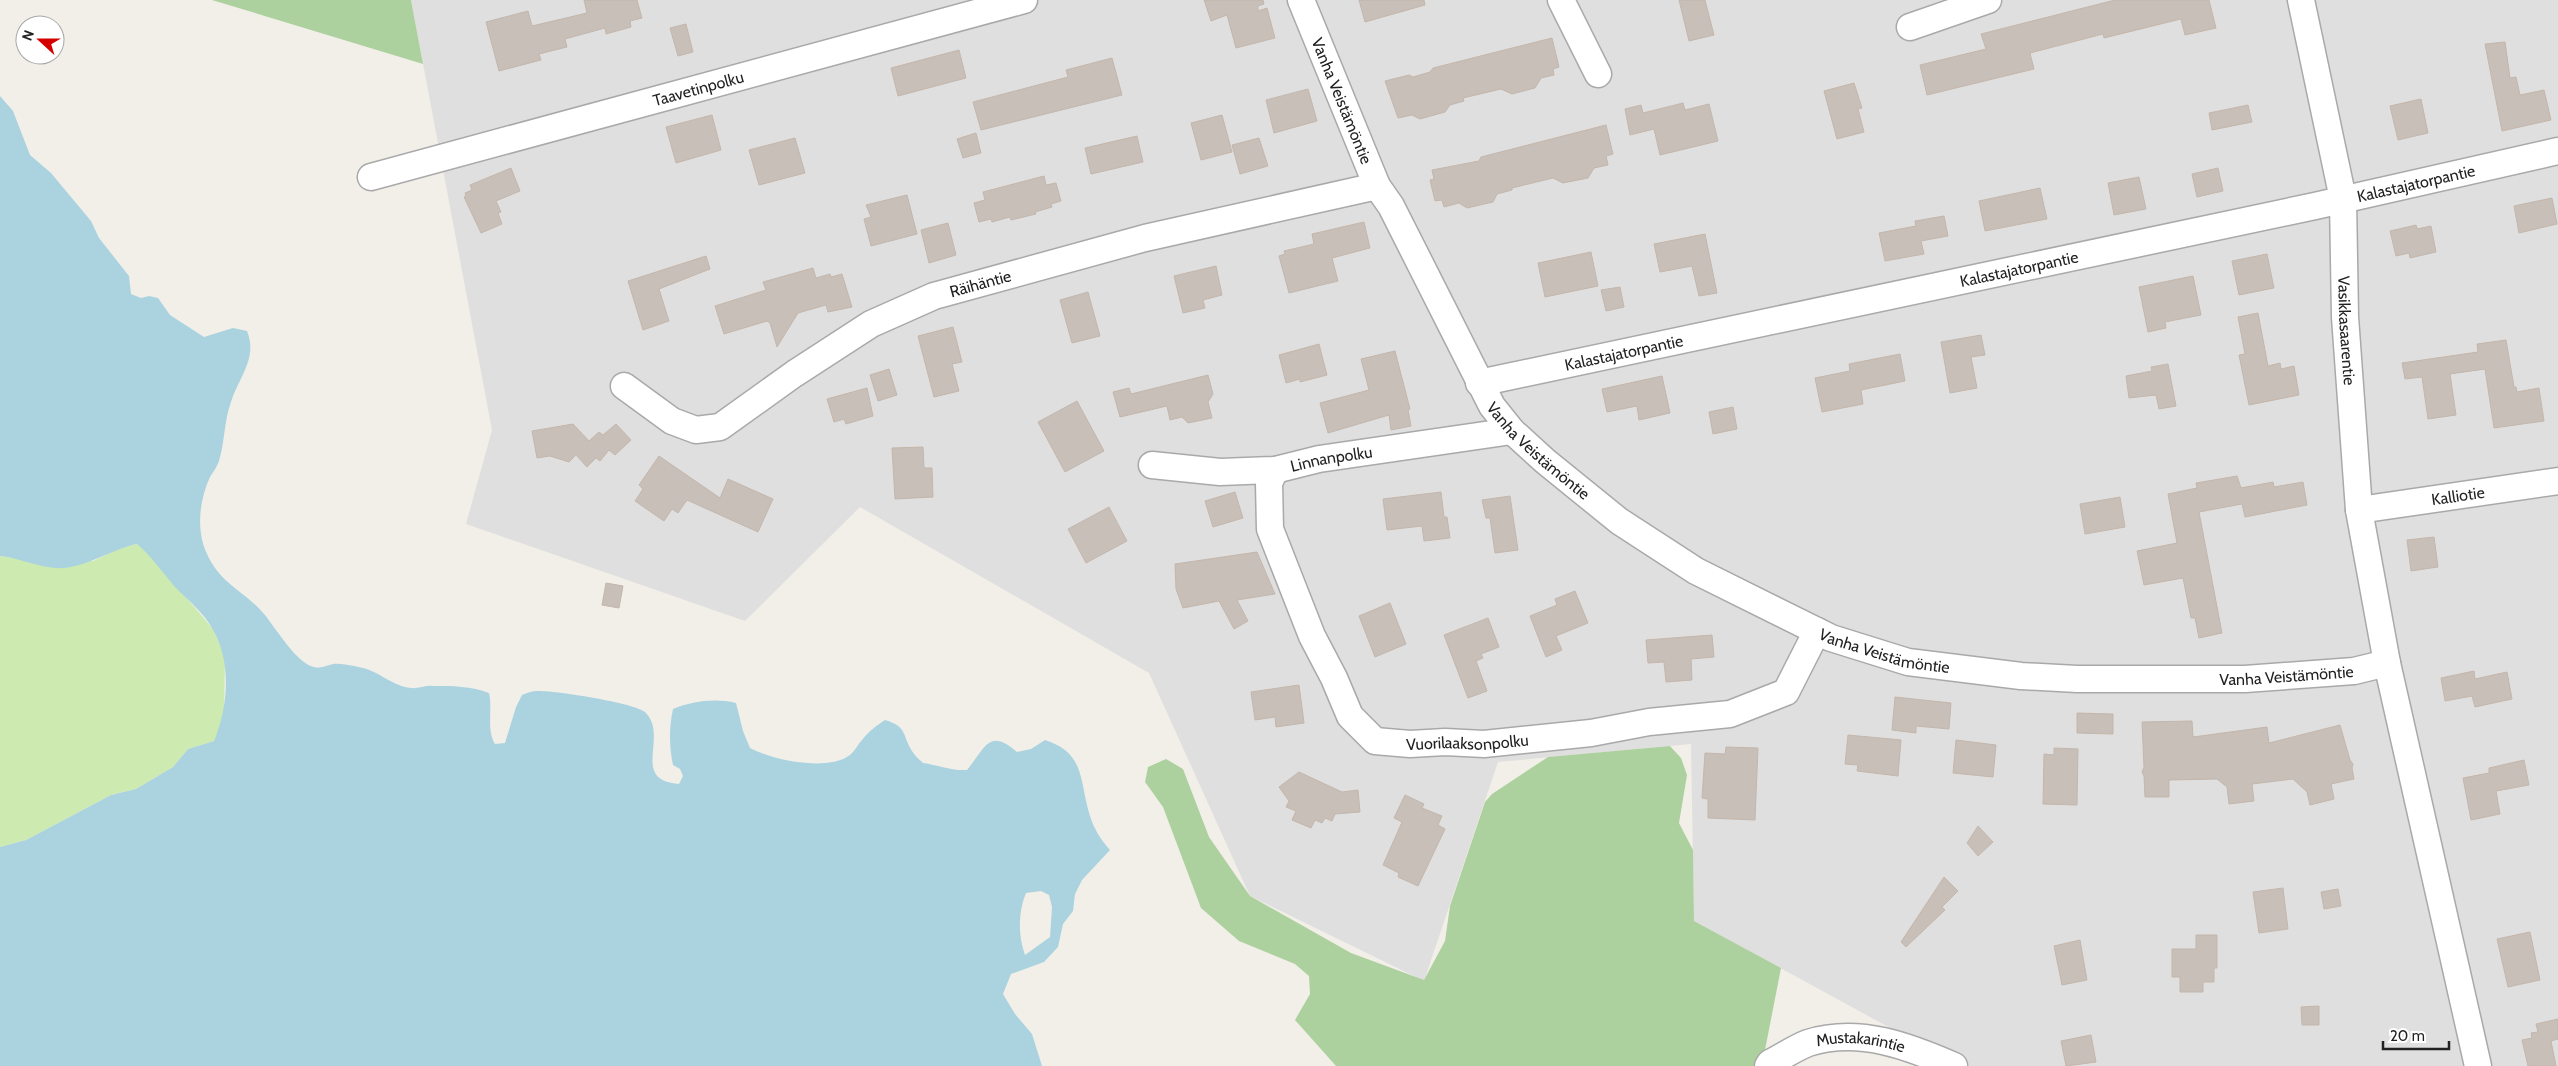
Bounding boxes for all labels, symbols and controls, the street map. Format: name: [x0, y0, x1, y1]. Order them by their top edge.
north arrow: [15, 15, 65, 65]
text: N: [18, 27, 38, 43]
street label: Vanha Veistämöntie: [1308, 35, 1376, 167]
street label: Taavetinpolku: [651, 67, 746, 110]
street label: Kalastajatorpantie: [2355, 161, 2477, 206]
street label: Kalastajatorpantie: [1958, 247, 2080, 290]
street label: Räihäntie: [947, 266, 1013, 301]
street label: Vasikkasaarentie: [2335, 276, 2359, 386]
street label: Kalastajatorpantie: [1563, 331, 1685, 374]
street label: Vanha Veistämöntie: [1483, 398, 1594, 503]
street label: Linnanpolku: [1288, 442, 1374, 475]
street label: Kalliotie: [2430, 482, 2486, 509]
street label: Vanha Veistämöntie: [1816, 624, 1951, 677]
street label: Vanha Veistämöntie: [2219, 662, 2354, 689]
street label: Vuorilaaksonpolku: [1406, 730, 1530, 754]
scale bar: [2383, 1018, 2449, 1050]
street label: Mustakarintie: [1814, 1027, 1908, 1056]
text: 20 m: [2390, 1027, 2425, 1045]

